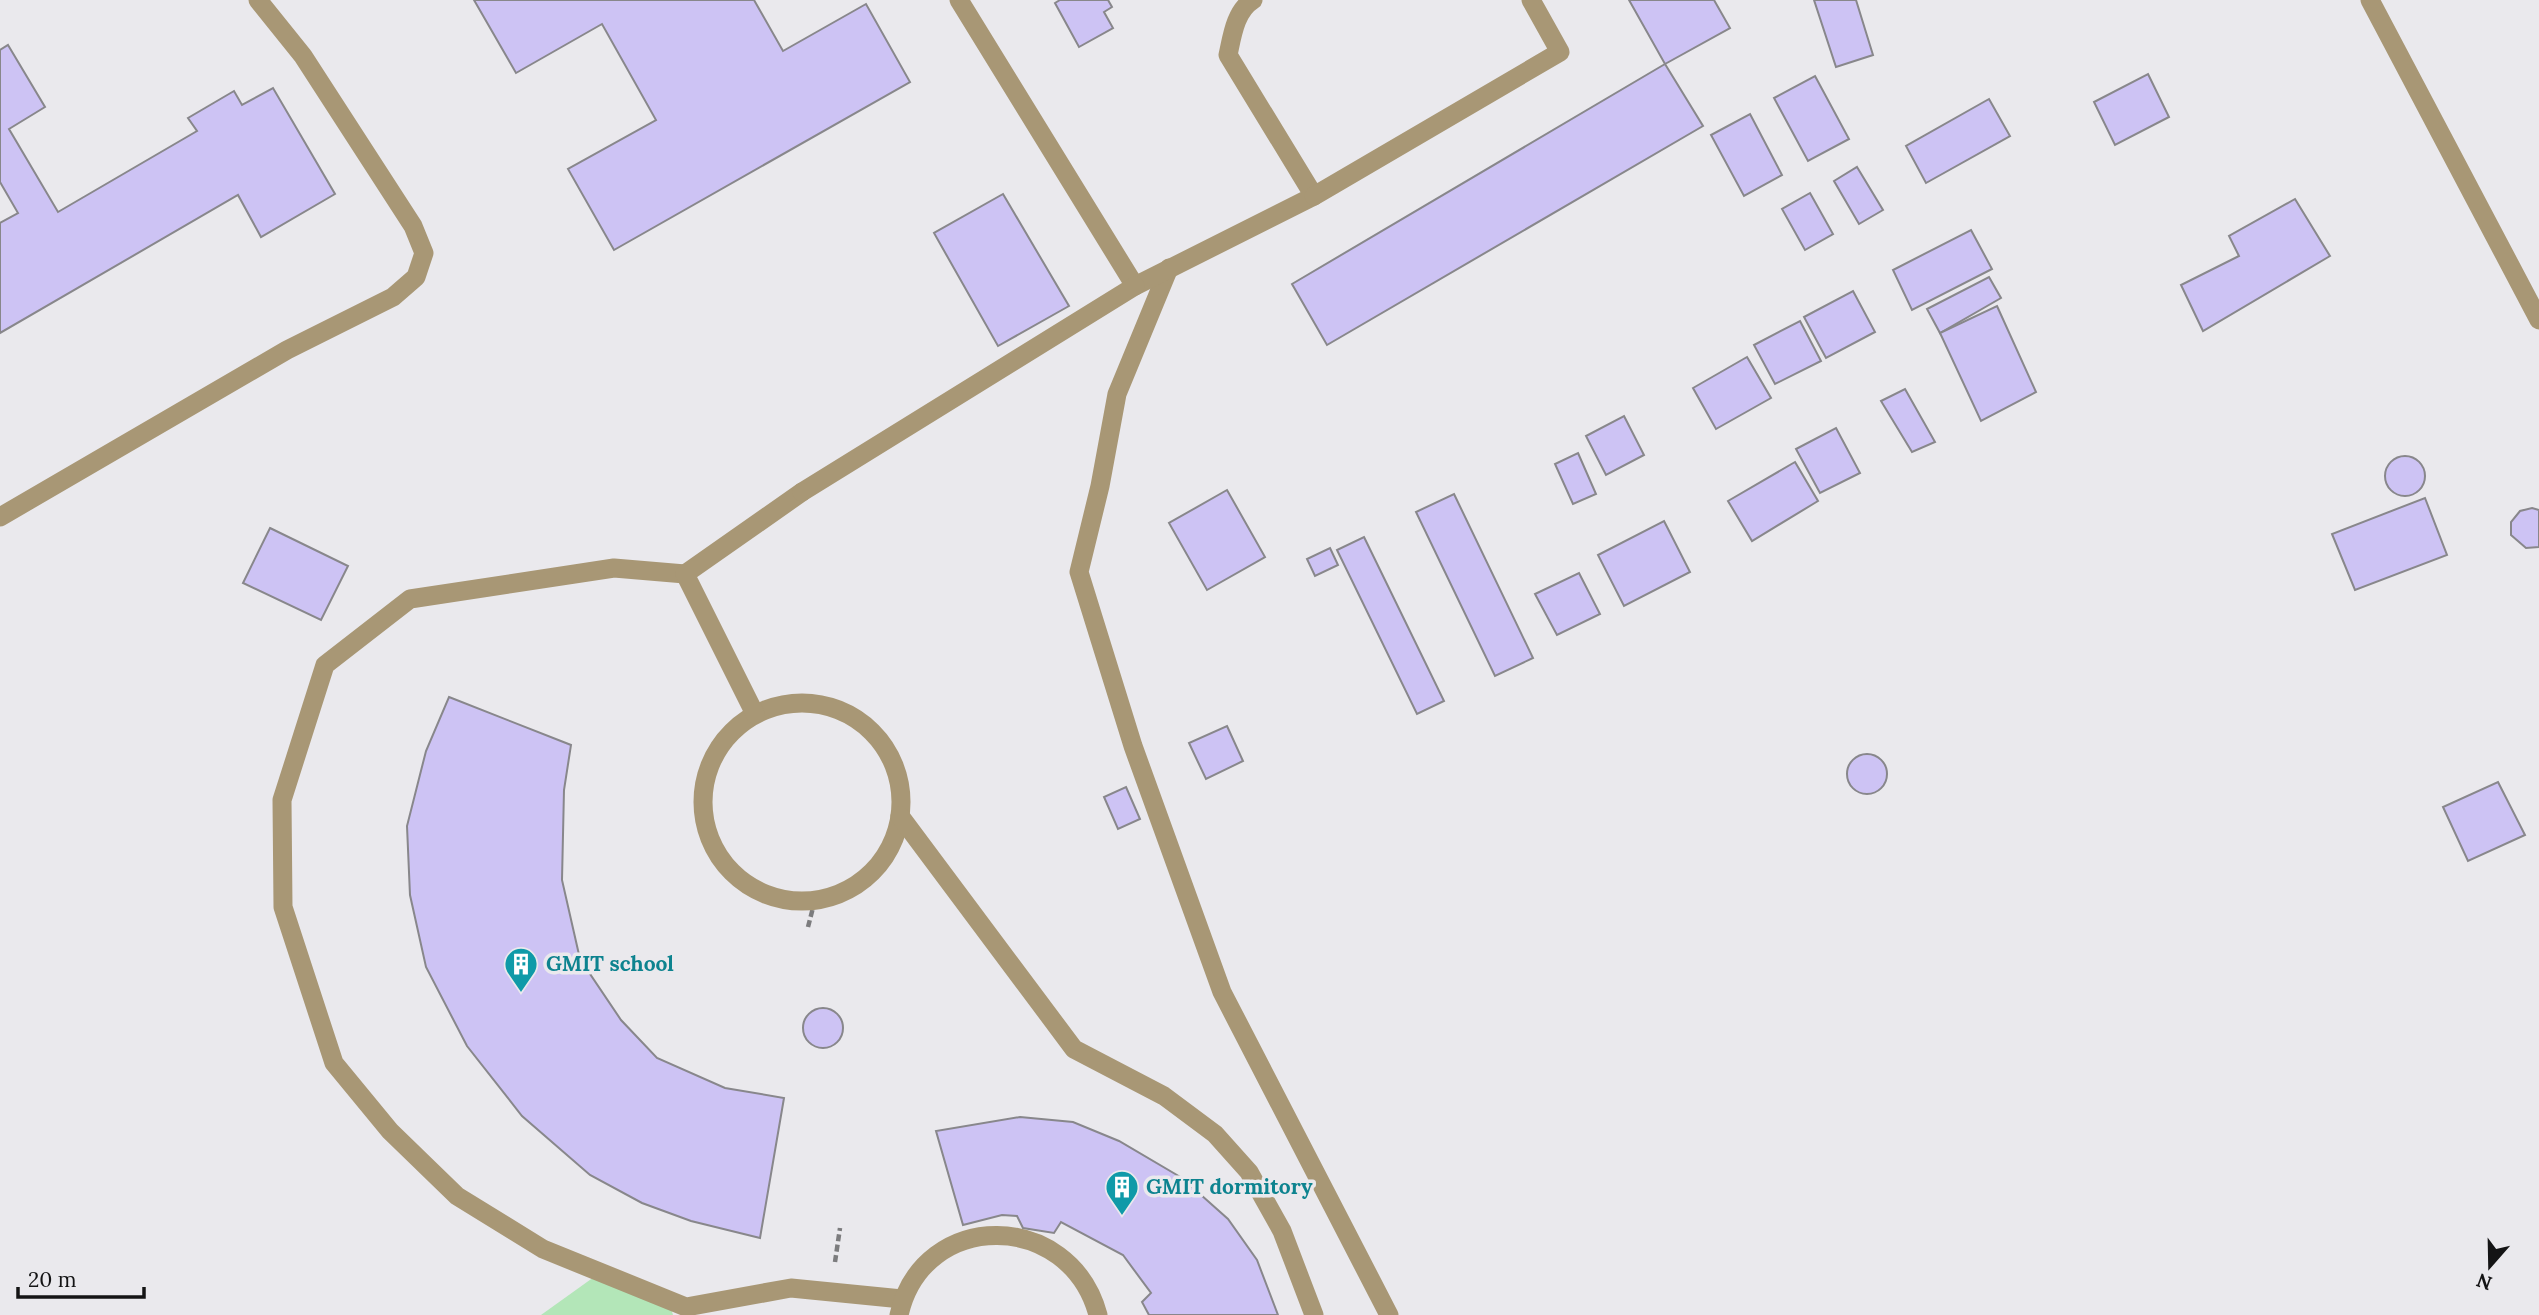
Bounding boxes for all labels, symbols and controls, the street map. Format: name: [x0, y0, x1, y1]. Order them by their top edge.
building icon: GMIT school: [502, 945, 540, 994]
place label: GMIT school: [546, 950, 674, 977]
building icon: GMIT dormitory: [1103, 1168, 1141, 1217]
place label: GMIT dormitory: [1146, 1173, 1313, 1200]
north arrow: [2455, 1231, 2525, 1301]
scale bar: [18, 1256, 144, 1300]
text: 20 m: [28, 1266, 77, 1293]
text: N: [2473, 1268, 2495, 1296]

